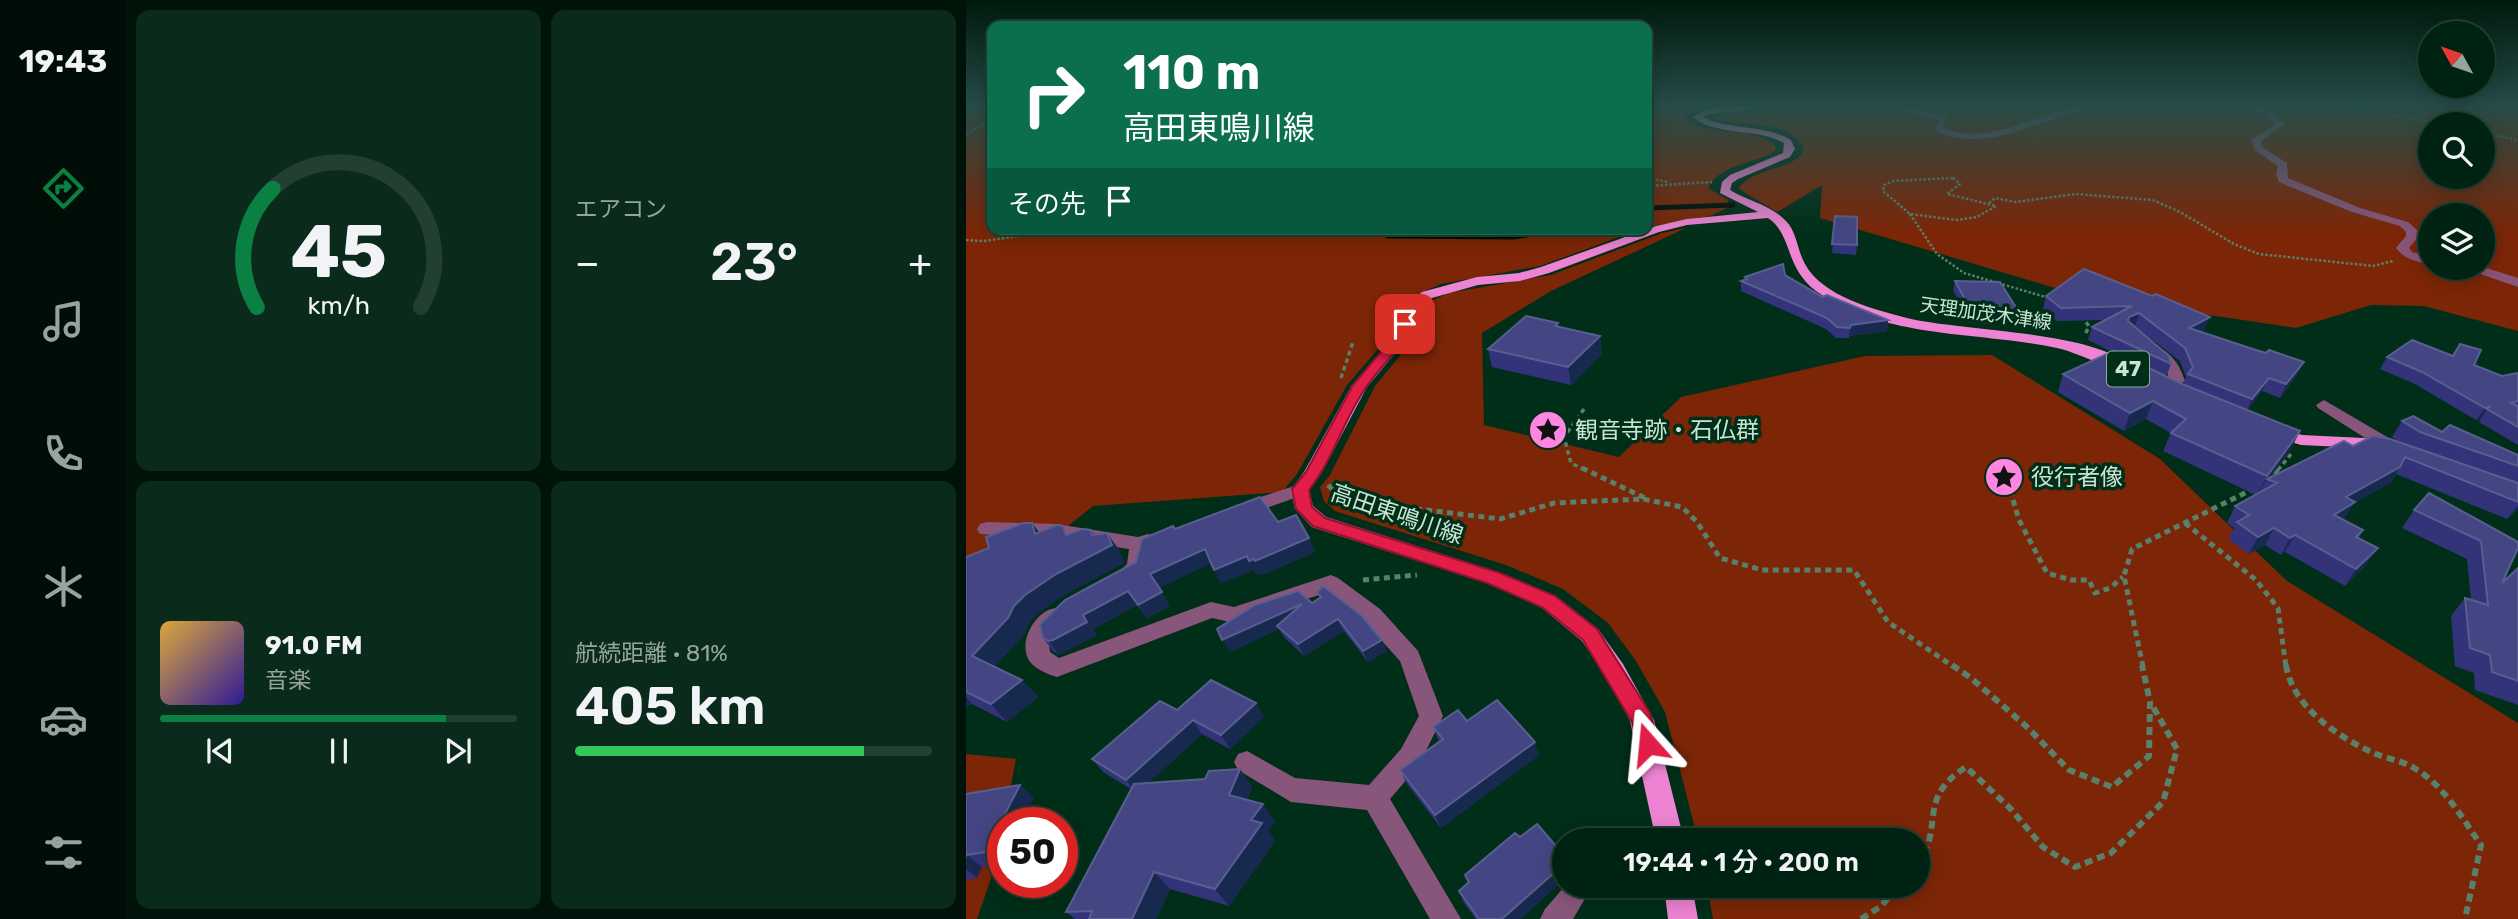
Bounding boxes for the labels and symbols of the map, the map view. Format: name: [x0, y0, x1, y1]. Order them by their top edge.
north arrow: [2418, 21, 2496, 98]
street label: 天理加茂木津線: [1918, 293, 2053, 334]
pin: [1375, 294, 1435, 354]
road number: 47: [2107, 352, 2149, 386]
place icon: 観音寺跡・石仏群: [1527, 409, 1569, 451]
place label: 観音寺跡・石仏群: [1575, 416, 1759, 444]
place icon: 役行者像: [1983, 456, 2025, 498]
place label: 役行者像: [2031, 463, 2123, 491]
street label: 高田東鳴川線: [1327, 478, 1467, 550]
position arrow: [1611, 707, 1685, 781]
speed limit sign: 50: [987, 807, 1078, 898]

